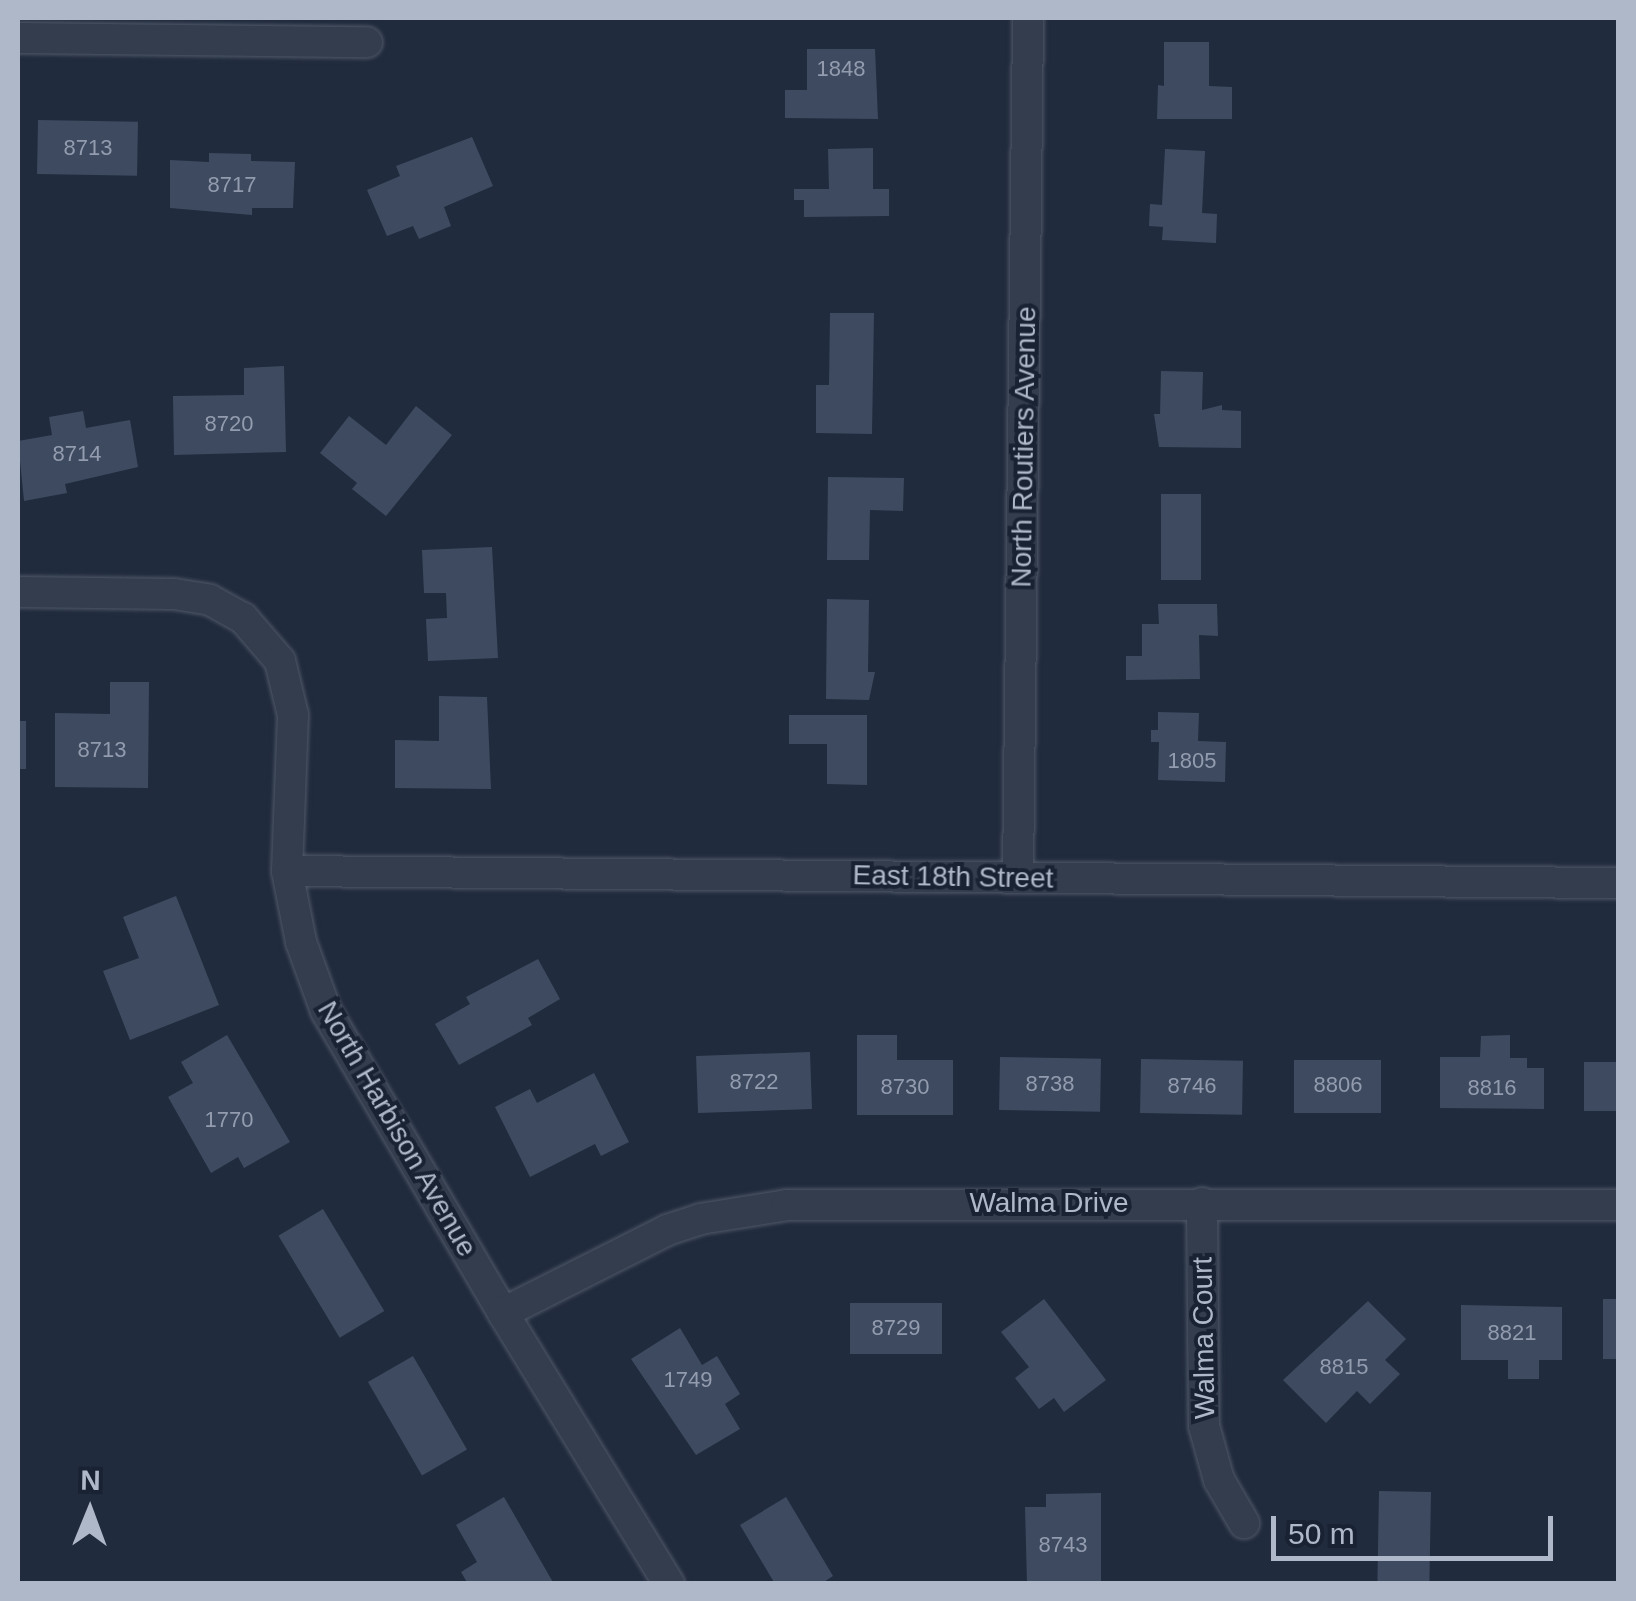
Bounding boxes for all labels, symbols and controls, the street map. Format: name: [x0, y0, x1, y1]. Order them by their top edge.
house number: 1848: [817, 56, 865, 82]
house number: 8713: [64, 135, 112, 161]
house number: 8717: [208, 172, 256, 198]
street label: North Routiers Avenue: [1005, 305, 1043, 589]
house number: 8720: [205, 411, 253, 437]
house number: 8714: [53, 441, 101, 467]
house number: 8713: [78, 737, 126, 763]
house number: 1805: [1168, 748, 1216, 774]
street label: East 18th Street: [852, 858, 1054, 896]
street label: North Harbison Avenue: [310, 995, 484, 1263]
house number: 8722: [730, 1069, 778, 1095]
house number: 8738: [1026, 1071, 1074, 1097]
house number: 8806: [1314, 1072, 1362, 1098]
house number: 8746: [1168, 1073, 1216, 1099]
house number: 8730: [881, 1074, 929, 1100]
house number: 8816: [1468, 1075, 1516, 1101]
house number: 1770: [205, 1107, 253, 1133]
street label: Walma Drive: [969, 1186, 1129, 1220]
street label: Walma Court: [1186, 1257, 1222, 1419]
house number: 8729: [872, 1315, 920, 1341]
house number: 8821: [1488, 1320, 1536, 1346]
house number: 8815: [1320, 1354, 1368, 1380]
house number: 1749: [664, 1367, 712, 1393]
north arrow: [40, 1461, 140, 1561]
text: N: [80, 1465, 101, 1496]
scale bar: [1276, 1496, 1558, 1558]
text: 50 m: [1288, 1517, 1355, 1550]
house number: 8743: [1039, 1532, 1087, 1558]

